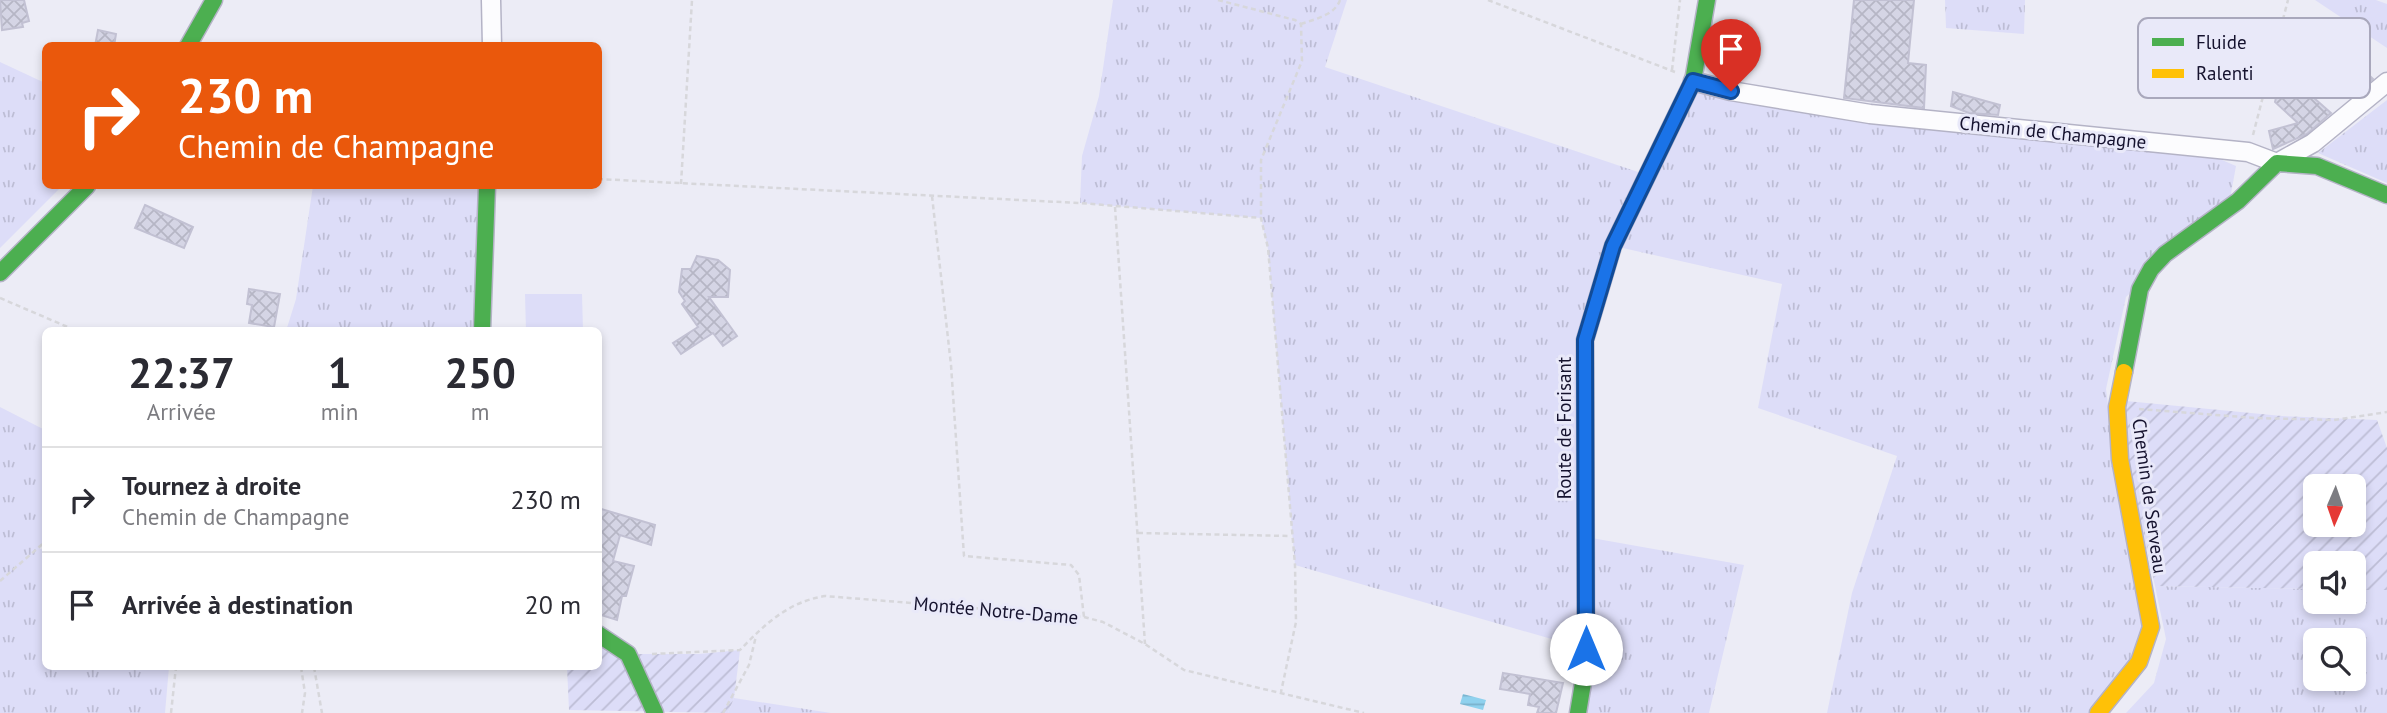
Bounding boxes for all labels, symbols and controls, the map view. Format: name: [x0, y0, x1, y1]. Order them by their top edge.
legend: [2138, 18, 2370, 98]
pin: [1701, 19, 1761, 91]
icon: arrive: [1712, 30, 1750, 68]
text: Fluide: [2196, 30, 2247, 54]
text: Ralenti: [2196, 61, 2254, 85]
text: 230 m: [178, 63, 313, 127]
icon: right: [63, 70, 154, 161]
street label: Chemin de Champagne: [1958, 110, 2148, 154]
text: Chemin de Champagne: [178, 125, 494, 167]
text: 22:37: [128, 345, 235, 400]
text: 1: [328, 345, 351, 400]
text: 250: [444, 345, 516, 400]
street label: Route de Forisant: [1552, 356, 1576, 499]
text: Arrivée: [147, 397, 216, 426]
text: min: [321, 397, 358, 426]
text: m: [471, 397, 489, 426]
street label: Chemin de Serveau: [2127, 417, 2173, 575]
text: Tournez à droite: [122, 469, 301, 502]
north arrow: [2303, 474, 2366, 537]
map controls: [2303, 474, 2366, 691]
icon: right: [63, 481, 101, 519]
text: 230 m: [510, 483, 581, 516]
text: Chemin de Champagne: [122, 502, 349, 531]
button: sound: [2303, 551, 2366, 614]
icon: arrive: [63, 586, 101, 624]
text: Arrivée à destination: [122, 588, 353, 621]
text: 20 m: [525, 588, 581, 621]
street label: Montée Notre-Dame: [913, 591, 1079, 629]
position arrow: [1549, 612, 1623, 686]
button: search: [2303, 628, 2366, 691]

